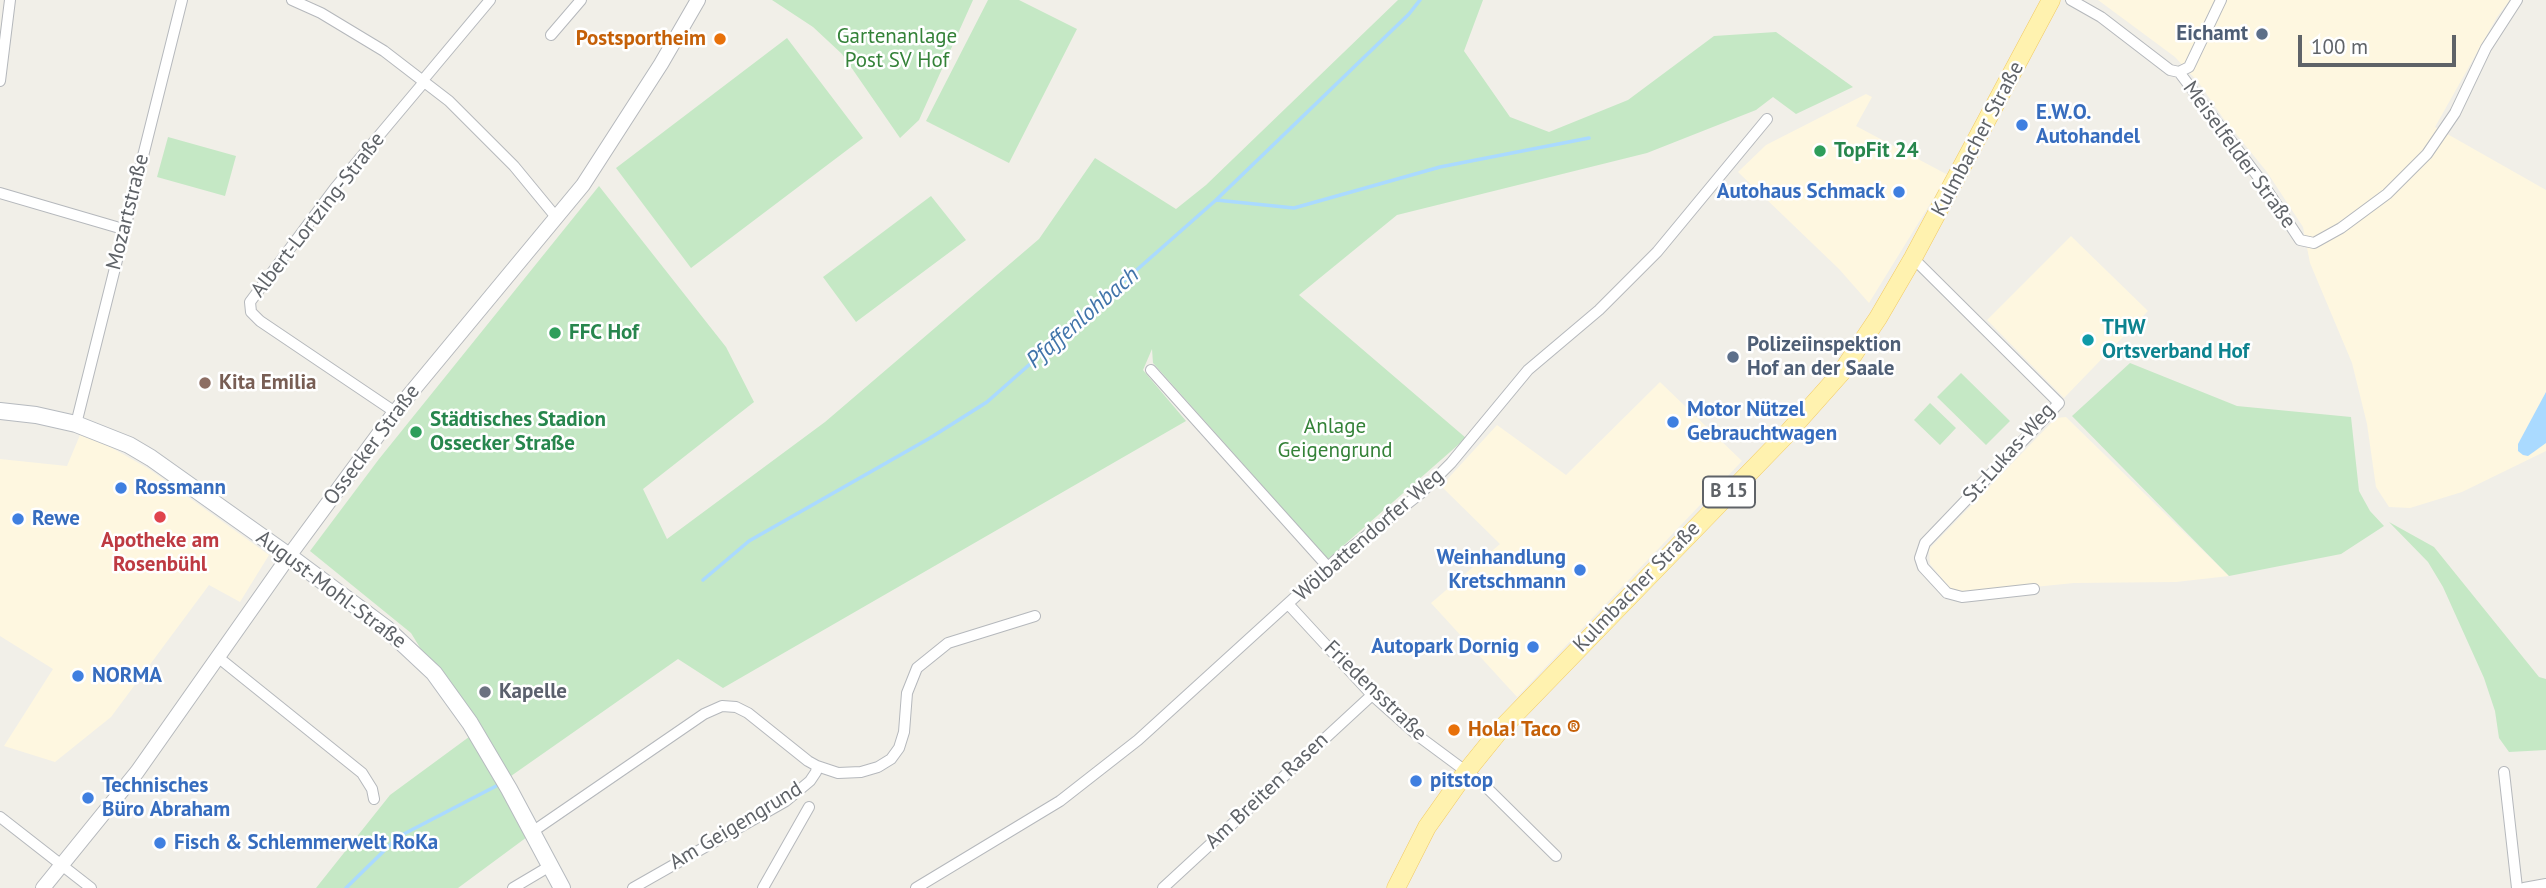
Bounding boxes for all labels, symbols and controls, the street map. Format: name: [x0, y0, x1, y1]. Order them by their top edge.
place label: Eichamt: [2176, 21, 2248, 47]
scale bar: [2301, 21, 2458, 65]
park label: Gartenanlage Post SV Hof: [837, 24, 957, 74]
place label: Postsportheim: [576, 26, 706, 52]
marker: Eichamt: [2254, 26, 2270, 42]
marker: Postsportheim: [712, 31, 728, 47]
text: 100 m: [2311, 33, 2368, 60]
street label: Kulmbacher Straße: [1927, 57, 2029, 221]
street label: Meiselfelder Straße: [2177, 77, 2301, 233]
place label: E.W.O. Autohandel: [2036, 100, 2140, 150]
marker: E.W.O. Autohandel: [2014, 117, 2030, 133]
street label: Albert-Lortzing-Straße: [246, 128, 390, 302]
place label: TopFit 24: [1834, 138, 1919, 164]
marker: TopFit 24: [1812, 143, 1828, 159]
street label: Mozartstraße: [101, 151, 155, 273]
place label: Autohaus Schmack: [1717, 179, 1885, 205]
marker: Autohaus Schmack: [1891, 184, 1907, 200]
water label: Pfaffenlohbach: [1021, 262, 1145, 374]
place label: THW Ortsverband Hof: [2102, 315, 2249, 365]
place label: FFC Hof: [569, 320, 639, 346]
marker: FFC Hof: [547, 325, 563, 341]
place label: Polizeiinspektion Hof an der Saale: [1747, 332, 1901, 382]
marker: THW Ortsverband Hof: [2080, 332, 2096, 348]
marker: Polizeiinspektion Hof an der Saale: [1725, 349, 1741, 365]
place label: Kita Emilia: [219, 370, 316, 396]
marker: Kita Emilia: [197, 375, 213, 391]
street label: Ossecker Straße: [319, 380, 425, 510]
place label: Motor Nützel Gebrauchtwagen: [1687, 397, 1837, 447]
street label: St.-Lukas-Weg: [1958, 398, 2060, 508]
place label: Städtisches Stadion Ossecker Straße: [430, 407, 606, 457]
park label: Anlage Geigengrund: [1277, 414, 1393, 464]
marker: Motor Nützel Gebrauchtwagen: [1665, 414, 1681, 430]
marker: Städtisches Stadion Ossecker Straße: [408, 424, 424, 440]
street label: Wölbattendorfer Weg: [1289, 463, 1449, 607]
place label: Rossmann: [135, 475, 226, 501]
road number: B 15: [1703, 477, 1755, 508]
marker: Rossmann: [113, 480, 129, 496]
place label: Rewe: [32, 506, 80, 532]
marker: Apotheke am Rosenbühl: [152, 509, 168, 525]
marker: Rewe: [10, 511, 26, 527]
street label: Kulmbacher Straße: [1568, 516, 1706, 658]
street label: August-Mohl-Straße: [251, 525, 411, 655]
place label: Apotheke am Rosenbühl: [101, 528, 219, 578]
place label: Weinhandlung Kretschmann: [1436, 545, 1566, 595]
marker: Weinhandlung Kretschmann: [1572, 562, 1588, 578]
place label: Autopark Dornig: [1371, 634, 1519, 660]
street label: Friedensstraße: [1318, 636, 1432, 746]
marker: Autopark Dornig: [1525, 639, 1541, 655]
place label: NORMA: [92, 663, 162, 689]
marker: NORMA: [70, 668, 86, 684]
place label: Kapelle: [499, 679, 567, 705]
marker: Kapelle: [477, 684, 493, 700]
place label: Hola! Taco ®: [1468, 717, 1581, 743]
marker: Hola! Taco ®: [1446, 722, 1462, 738]
street label: Am Breiten Rasen: [1200, 728, 1334, 854]
place label: pitstop: [1430, 768, 1493, 794]
place label: Technisches Büro Abraham: [102, 773, 230, 823]
marker: pitstop: [1408, 773, 1424, 789]
street label: Am Geigengrund: [665, 777, 807, 875]
marker: Technisches Büro Abraham: [80, 790, 96, 806]
place label: Fisch & Schlemmerwelt RoKa: [174, 830, 438, 856]
marker: Fisch & Schlemmerwelt RoKa: [152, 835, 168, 851]

